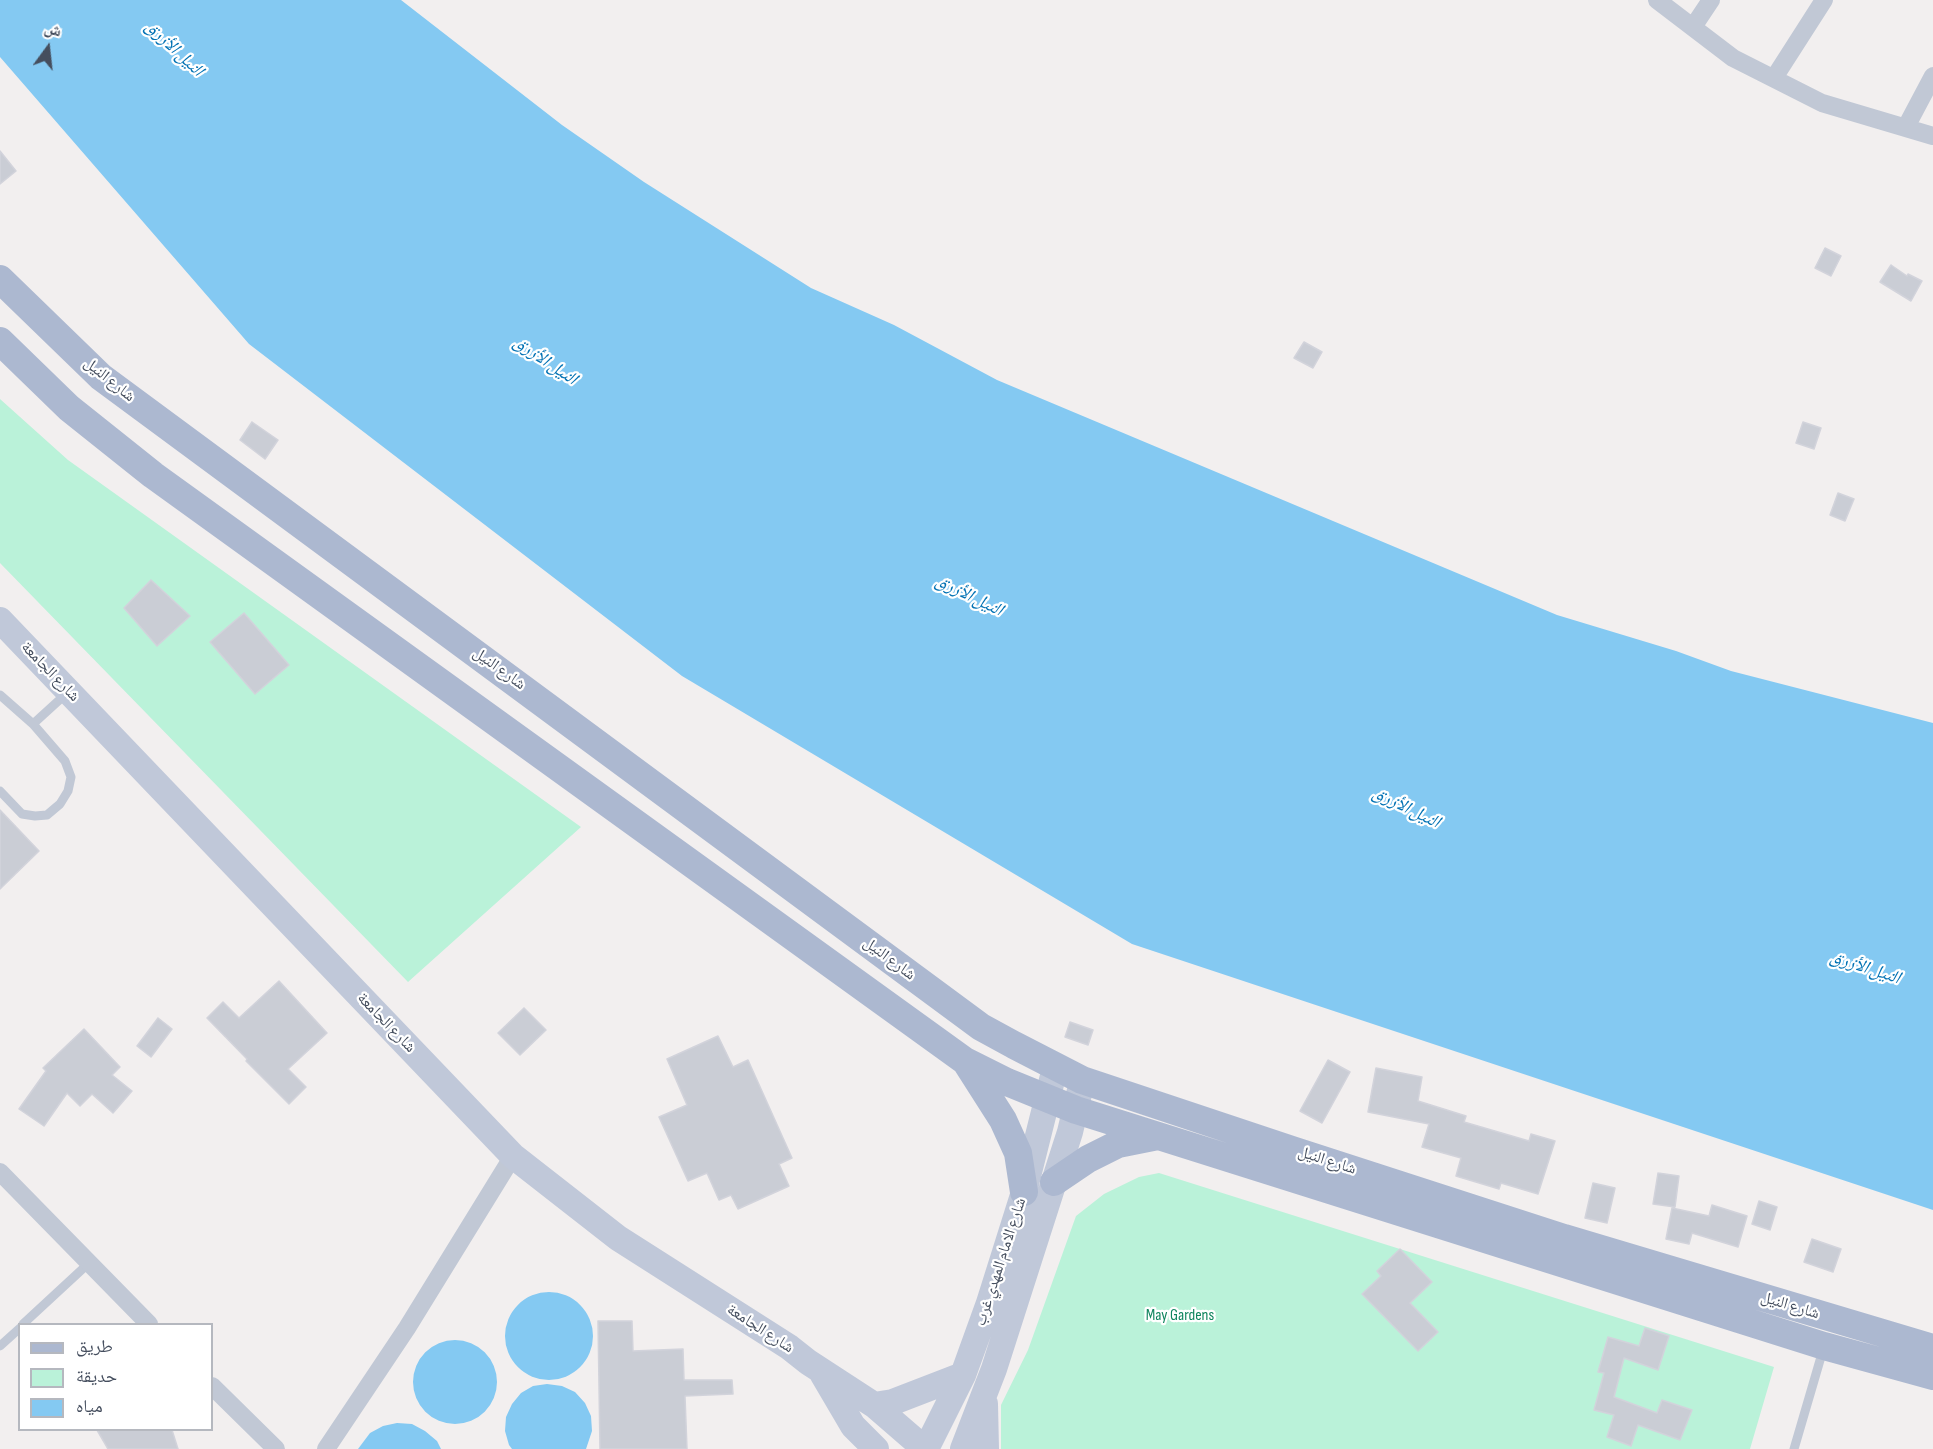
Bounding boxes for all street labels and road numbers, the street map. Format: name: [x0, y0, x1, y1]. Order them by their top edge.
street label: شارع النيل: [80, 354, 138, 406]
street label: شارع الجامعة: [17, 638, 83, 706]
street label: شارع النيل: [469, 644, 529, 694]
street label: شارع النيل: [859, 933, 919, 985]
street label: شارع الجامعة: [353, 989, 419, 1057]
street label: شارع النيل: [1295, 1143, 1359, 1179]
street label: شارع الامام المهدي غرب: [971, 1196, 1031, 1328]
street label: شارع النيل: [1758, 1288, 1822, 1324]
street label: شارع الجامعة: [723, 1300, 797, 1358]

